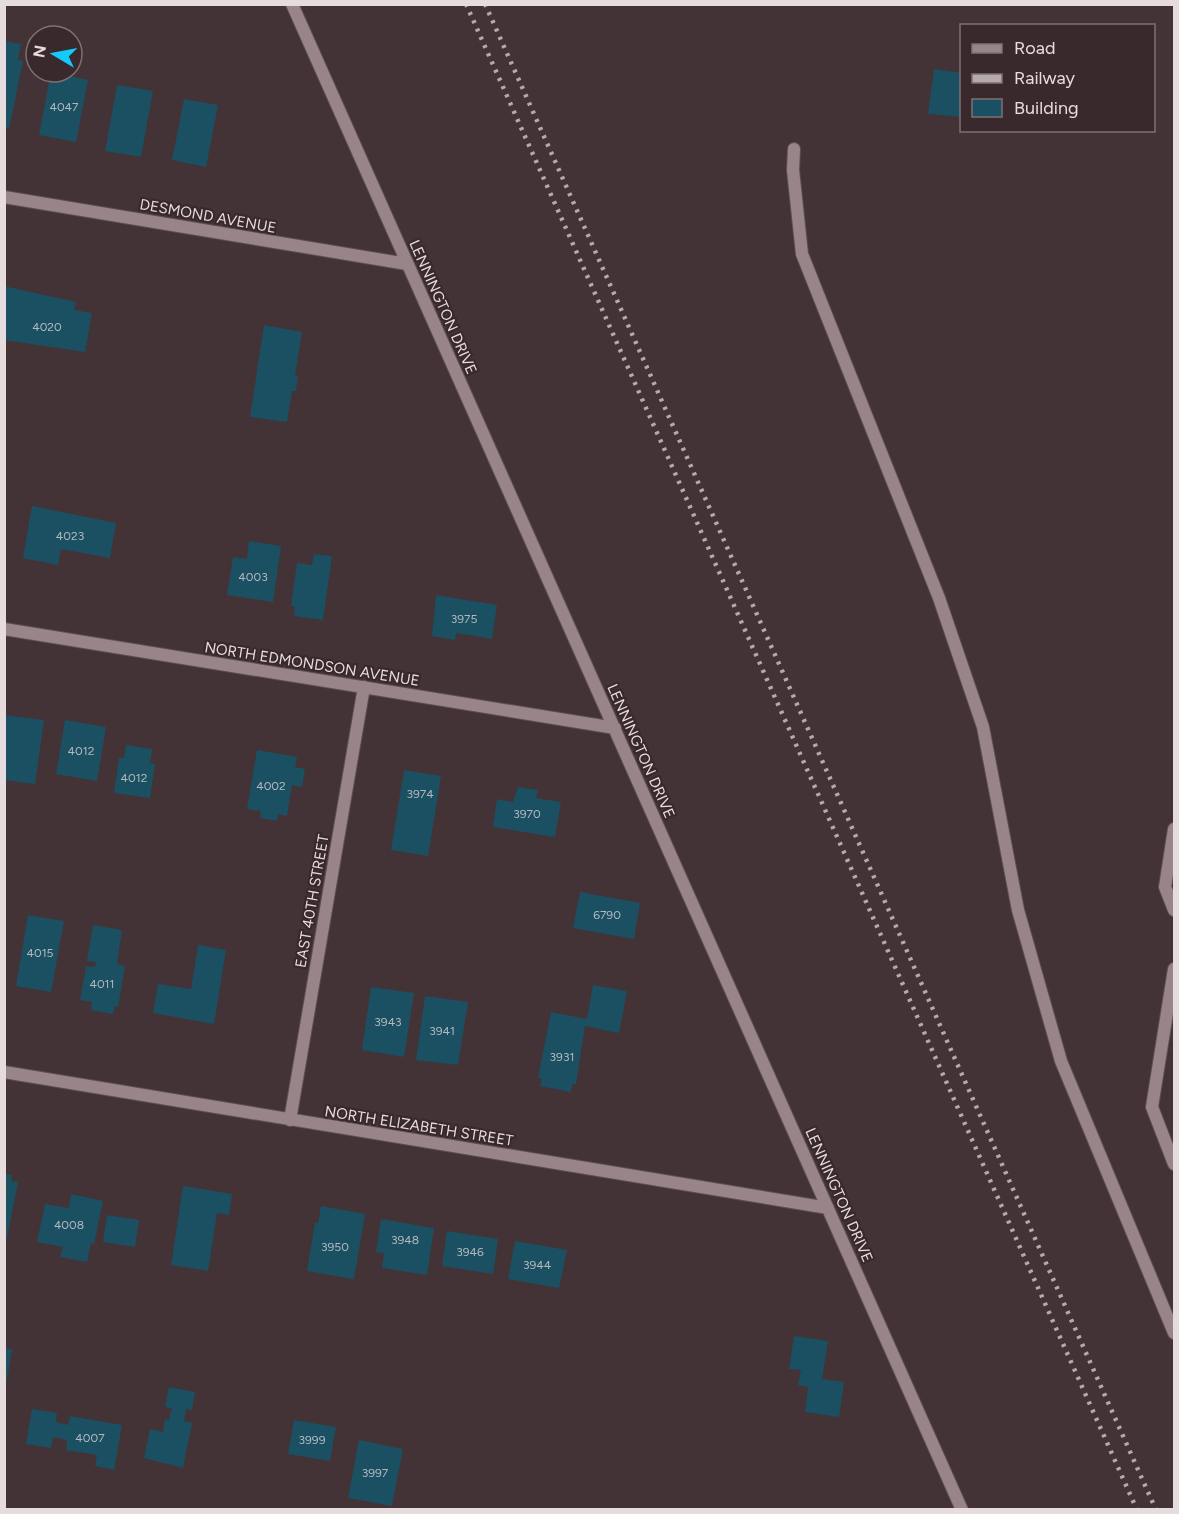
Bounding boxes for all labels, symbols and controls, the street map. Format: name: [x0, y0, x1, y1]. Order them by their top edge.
north arrow: [24, 24, 84, 84]
legend: [960, 24, 1155, 132]
text: Road: [1014, 37, 1055, 59]
text: N: [29, 44, 50, 59]
text: Railway: [1014, 67, 1076, 89]
text: Building: [1014, 97, 1079, 119]
house number: 4047: [49, 100, 79, 114]
street label: DESMOND AVENUE: [138, 195, 278, 237]
street label: LENNINGTON DRIVE: [405, 237, 481, 377]
house number: 4020: [32, 320, 62, 334]
house number: 4023: [56, 529, 84, 543]
house number: 4003: [238, 570, 268, 584]
house number: 3975: [451, 612, 477, 626]
street label: NORTH EDMONDSON AVENUE: [203, 638, 421, 690]
street label: LENNINGTON DRIVE: [603, 681, 679, 821]
house number: 4012: [68, 744, 94, 758]
house number: 4012: [121, 771, 147, 785]
house number: 4002: [256, 779, 286, 793]
house number: 3974: [406, 787, 434, 801]
house number: 3970: [513, 807, 541, 821]
street label: EAST 40TH STREET: [291, 832, 333, 969]
house number: 6790: [593, 908, 621, 922]
house number: 4015: [26, 946, 54, 960]
house number: 4011: [89, 977, 115, 991]
house number: 3943: [374, 1015, 402, 1029]
house number: 3941: [429, 1024, 455, 1038]
house number: 3931: [550, 1050, 574, 1064]
street label: NORTH ELIZABETH STREET: [323, 1102, 515, 1150]
street label: LENNINGTON DRIVE: [801, 1125, 877, 1265]
house number: 4008: [54, 1218, 84, 1232]
house number: 3948: [391, 1233, 419, 1247]
house number: 3950: [321, 1240, 349, 1254]
house number: 3946: [456, 1245, 484, 1259]
house number: 3944: [523, 1258, 552, 1272]
house number: 4007: [75, 1431, 105, 1445]
house number: 3999: [299, 1433, 326, 1447]
house number: 3997: [362, 1466, 389, 1480]

